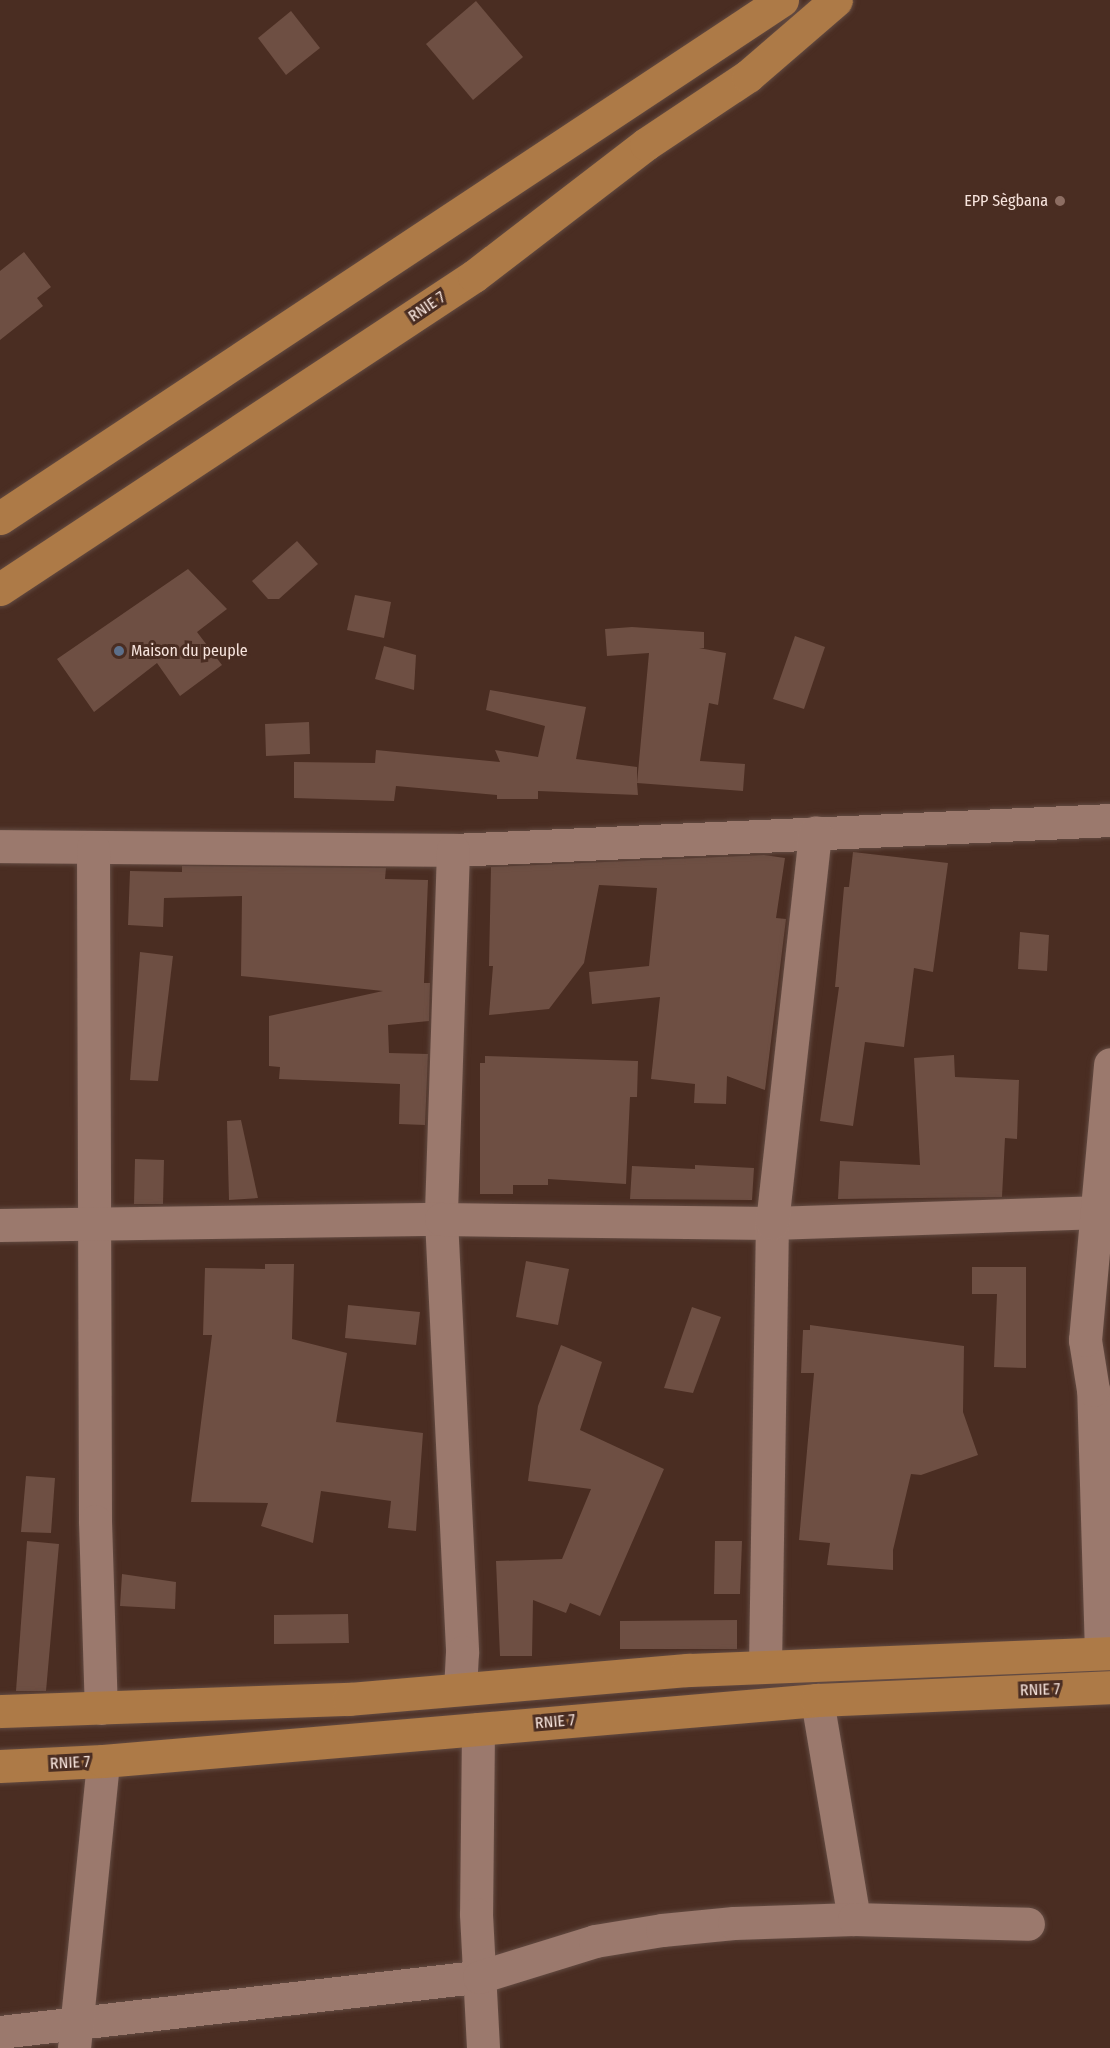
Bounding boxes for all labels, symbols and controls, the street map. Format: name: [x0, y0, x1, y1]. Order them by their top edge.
place label: EPP Sègbana: [964, 191, 1048, 211]
marker: EPP Sègbana: [1053, 194, 1067, 208]
street label: RNIE 7: [405, 288, 449, 326]
place label: Maison du peuple: [131, 641, 248, 661]
marker: Maison du peuple: [112, 644, 126, 658]
street label: RNIE 7: [1019, 1680, 1061, 1700]
street label: RNIE 7: [534, 1711, 576, 1733]
street label: RNIE 7: [49, 1752, 91, 1774]

